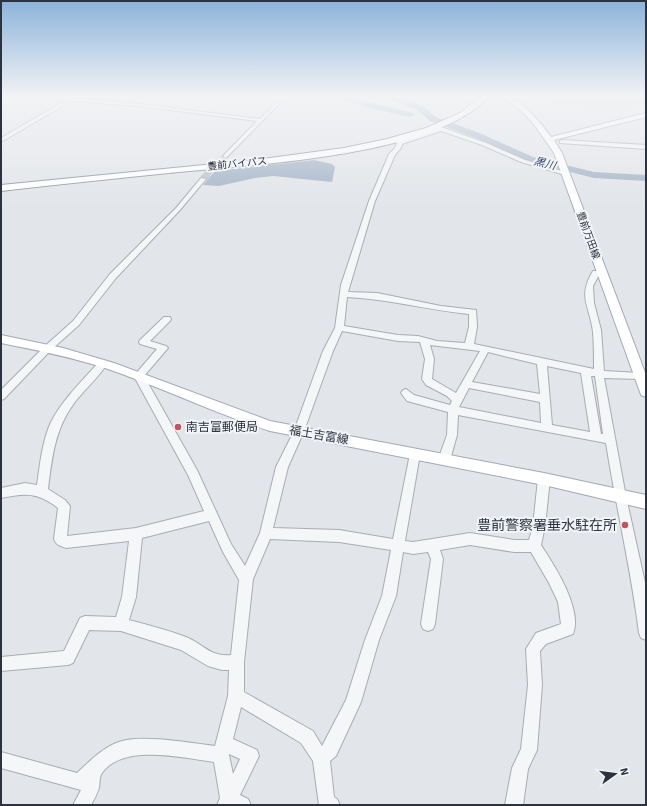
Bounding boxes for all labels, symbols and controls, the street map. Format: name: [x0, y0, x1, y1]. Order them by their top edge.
street label: 豊前バイパス: [207, 154, 268, 174]
water label: 黒川: [532, 154, 558, 174]
street label: 豊前万田線: [573, 209, 603, 261]
place label: 南吉富郵便局: [186, 419, 258, 436]
marker: 南吉富郵便局: [173, 422, 183, 432]
street label: 福土吉富線: [288, 422, 350, 449]
place label: 豊前警察署垂水駐在所: [477, 516, 617, 536]
marker: 豊前警察署垂水駐在所: [620, 520, 630, 530]
north arrow: [595, 754, 635, 794]
text: N: [616, 766, 632, 777]

